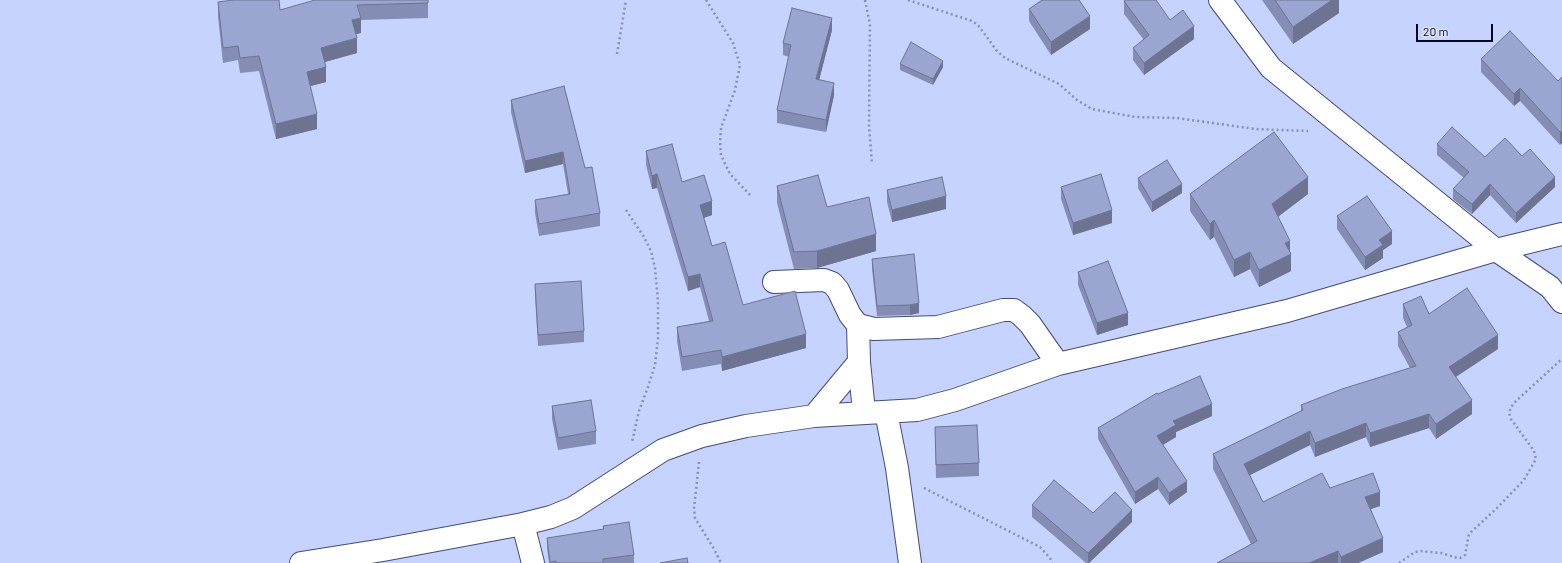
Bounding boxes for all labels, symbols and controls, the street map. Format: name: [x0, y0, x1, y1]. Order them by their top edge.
scale bar: [1418, 16, 1495, 42]
text: 20 m: [1423, 24, 1449, 38]

